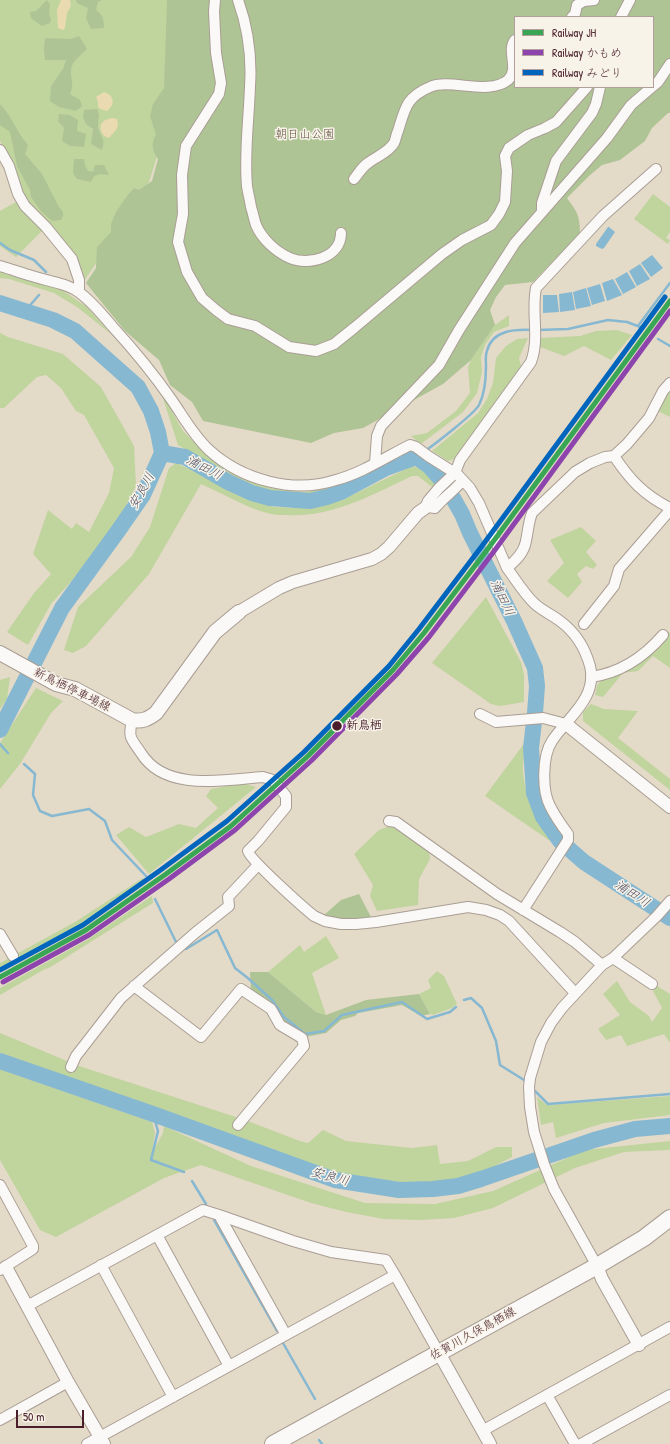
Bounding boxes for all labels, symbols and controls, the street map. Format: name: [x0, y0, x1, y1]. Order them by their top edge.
legend: [514, 16, 654, 88]
text: Railway JH: [552, 24, 596, 41]
text: Railway かもめ: [552, 44, 622, 61]
text: Railway みどり: [552, 64, 622, 81]
park label: 朝日山公園: [275, 128, 335, 142]
water label: 浦田川: [183, 452, 225, 484]
water label: 安良川: [126, 470, 158, 512]
water label: 浦田川: [487, 577, 517, 619]
street label: 新鳥栖停車場線: [31, 665, 113, 715]
marker: 新鳥栖: [330, 719, 344, 733]
place label: 新鳥栖: [346, 719, 382, 733]
water label: 浦田川: [611, 877, 653, 911]
water label: 安良川: [309, 1164, 351, 1190]
street label: 佐賀川久保鳥栖線: [428, 1304, 518, 1364]
scale bar: [18, 1402, 86, 1428]
text: 50 m: [23, 1408, 44, 1425]

